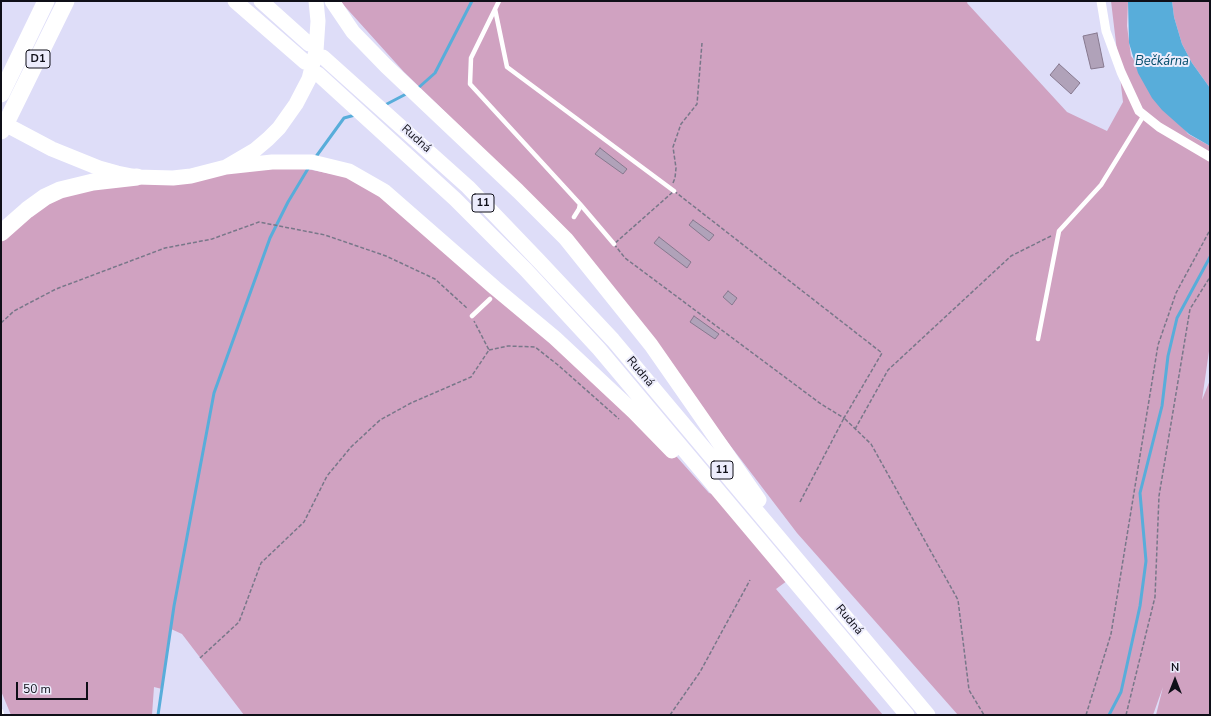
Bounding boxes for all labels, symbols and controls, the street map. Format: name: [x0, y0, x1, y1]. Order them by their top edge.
road number: D1: [26, 50, 50, 68]
water label: Bečkárna: [1135, 54, 1189, 70]
street label: Rudná: [398, 122, 434, 156]
road number: 11: [472, 194, 494, 212]
street label: Rudná: [623, 354, 657, 390]
road number: 11: [711, 461, 733, 479]
street label: Rudná: [832, 602, 866, 638]
north arrow: [1155, 660, 1195, 700]
text: N: [1171, 660, 1179, 675]
scale bar: [18, 674, 90, 700]
text: 50 m: [23, 681, 51, 697]

